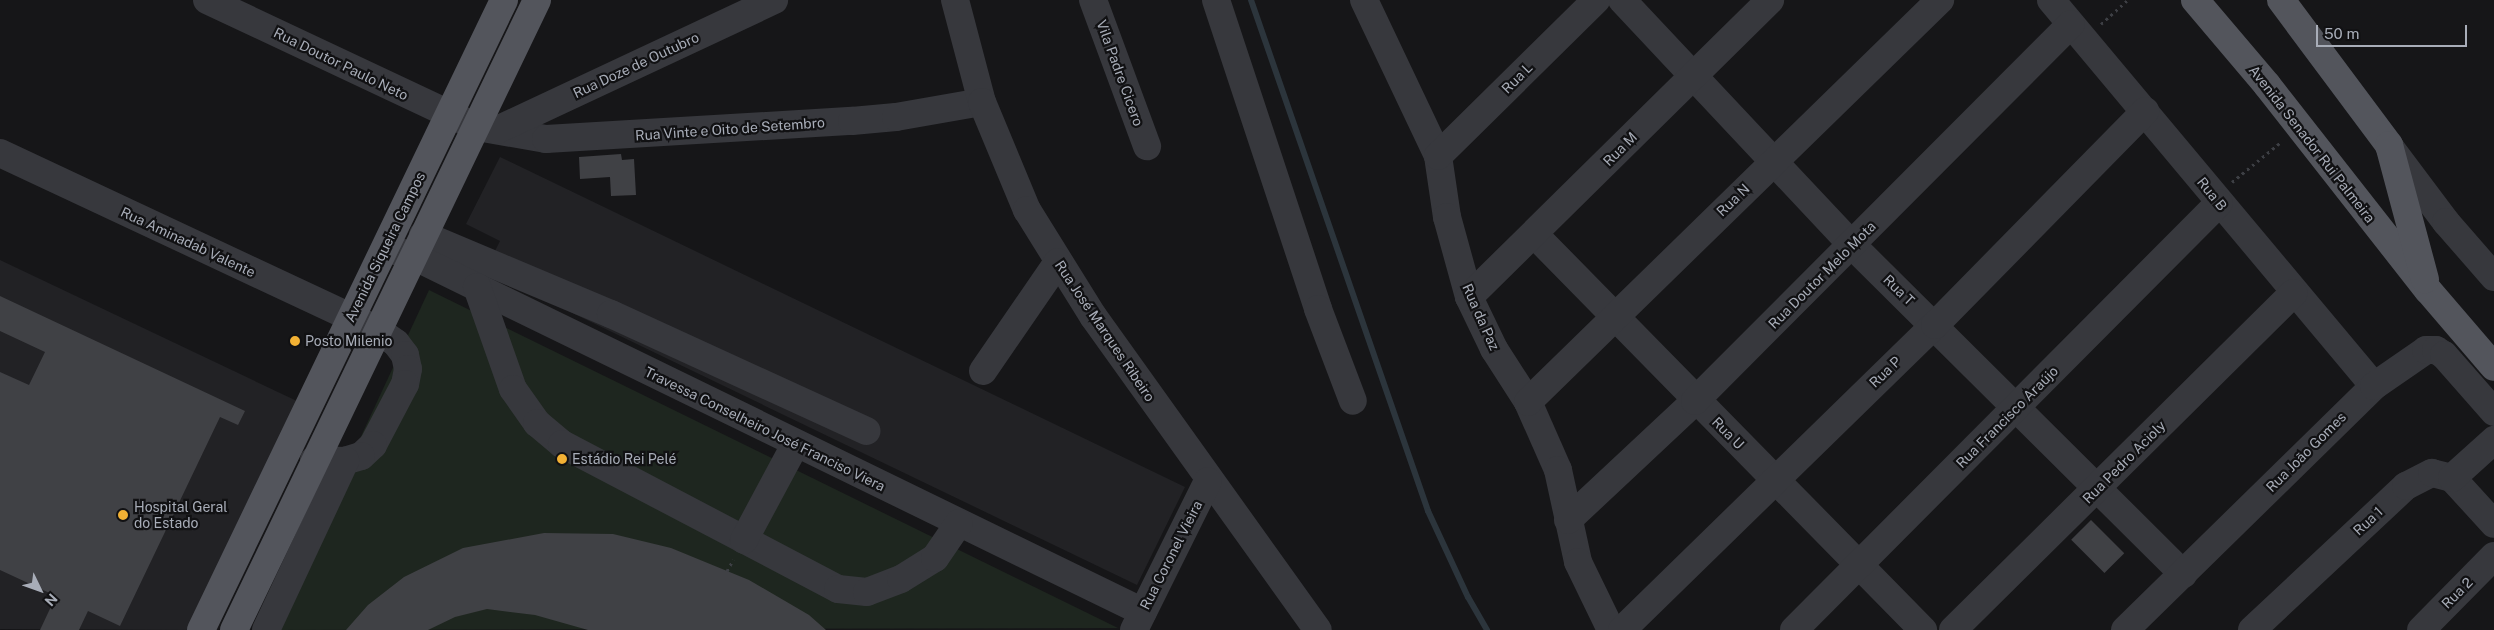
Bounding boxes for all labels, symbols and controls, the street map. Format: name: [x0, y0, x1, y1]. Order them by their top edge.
scale bar: [2319, 15, 2470, 47]
street label: Vila Padre Cicero: [1093, 18, 1147, 128]
street label: Rua Doutor Paulo Neto: [271, 24, 411, 104]
text: 50 m: [2324, 25, 2359, 42]
street label: Rua Doze de Outubro: [570, 28, 702, 102]
street label: Rua L: [1498, 59, 1536, 97]
street label: Avenida Senador Rui Palmeira: [2245, 62, 2379, 226]
street label: Rua Vinte e Oito de Setembro: [634, 114, 826, 144]
street label: Rua M: [1600, 129, 1640, 169]
street label: Avenida Siqueira Campos: [341, 169, 429, 325]
street label: Rua B: [2194, 174, 2230, 214]
street label: Rua N: [1713, 180, 1753, 220]
street label: Rua Aminadab Valente: [118, 203, 258, 281]
street label: Rua Doutor Melo Mota: [1765, 218, 1879, 332]
street label: Rua José Marques Ribeiro: [1051, 257, 1159, 405]
street label: Rua T: [1880, 271, 1918, 309]
street label: Rua da Paz: [1459, 281, 1503, 353]
place label: Posto Milenio: [305, 333, 392, 349]
marker: Posto Milenio: [289, 335, 301, 347]
street label: Rua P: [1866, 353, 1904, 391]
street label: Rua Francisco Araújo: [1952, 362, 2062, 472]
street label: Travessa Conselheiro José Franciso Viera: [642, 363, 888, 495]
street label: Rua João Gomes: [2263, 409, 2349, 495]
street label: Rua U: [1708, 413, 1748, 453]
street label: Rua Pedro Acioly: [2079, 417, 2169, 507]
place label: Estádio Rei Pelé: [572, 451, 676, 467]
marker: Estádio Rei Pelé: [556, 453, 568, 465]
street label: Rua Coronel Vieira: [1136, 498, 1206, 612]
place label: Hospital Geral do Estado: [134, 499, 228, 532]
street label: Rua 1: [2350, 503, 2386, 539]
marker: Hospital Geral do Estado: [116, 508, 130, 522]
north arrow: [15, 565, 65, 615]
street label: Rua 2: [2438, 574, 2476, 612]
text: N: [42, 591, 61, 609]

